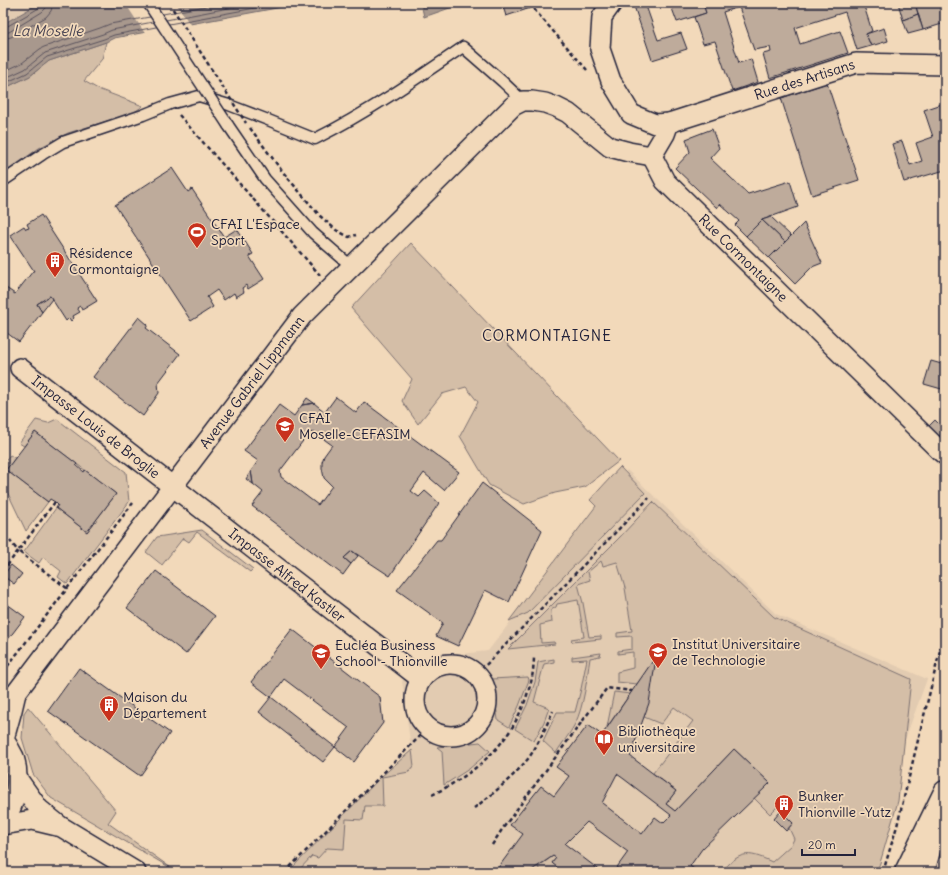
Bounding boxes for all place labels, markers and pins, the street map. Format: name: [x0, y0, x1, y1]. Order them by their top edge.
place label: CFAI L'Espace Sport: [211, 215, 300, 249]
sports icon: CFAI L'Espace Sport: [186, 221, 208, 249]
place label: Résidence Cormontaigne: [69, 244, 159, 278]
building icon: Résidence Cormontaigne: [44, 250, 66, 278]
place label: CFAI Moselle-CEFASIM: [299, 409, 411, 443]
school or university icon: CFAI Moselle-CEFASIM: [274, 415, 296, 443]
place label: Institut Universitaire de Technologie: [672, 635, 800, 669]
place label: Eucléa Business School - Thionville: [335, 636, 448, 670]
school or university icon: Institut Universitaire de Technologie: [647, 641, 669, 669]
school or university icon: Eucléa Business School - Thionville: [310, 642, 332, 670]
place label: Maison du Département: [123, 688, 207, 722]
building icon: Maison du Département: [98, 694, 120, 722]
place label: Bibliothèque universitaire: [618, 722, 696, 756]
library icon: Bibliothèque universitaire: [593, 728, 615, 756]
place label: Bunker Thionville -Yutz: [798, 787, 892, 821]
building icon: Bunker Thionville -Yutz: [773, 793, 795, 821]

